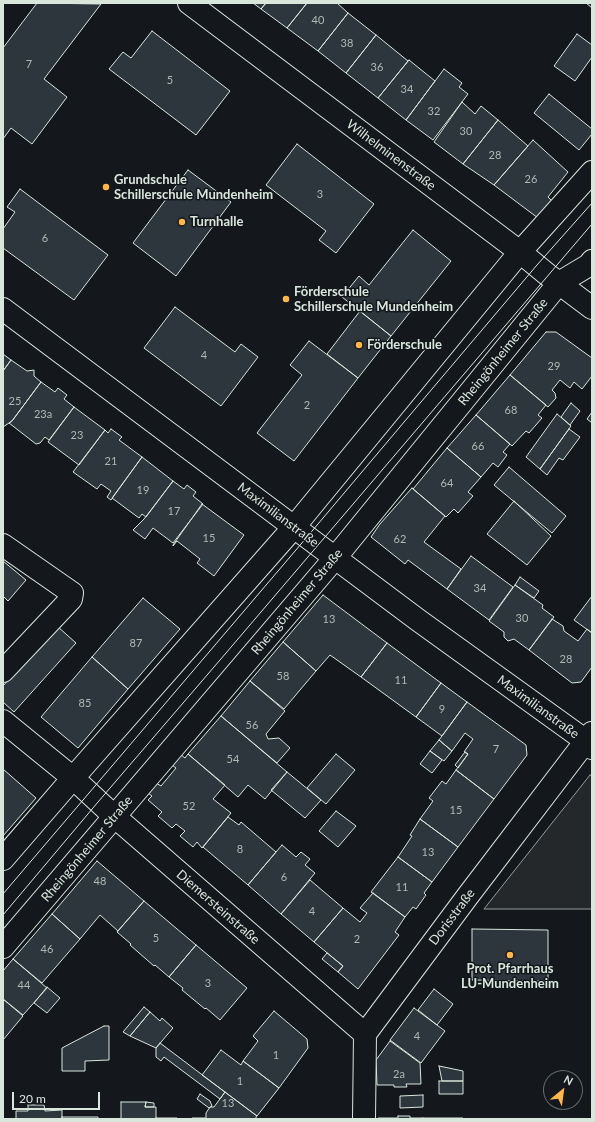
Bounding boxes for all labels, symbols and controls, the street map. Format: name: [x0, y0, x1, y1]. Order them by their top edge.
house number: 40: [312, 13, 324, 27]
house number: 38: [341, 36, 353, 50]
house number: 7: [26, 57, 32, 71]
house number: 36: [371, 60, 383, 74]
house number: 5: [167, 73, 173, 87]
house number: 34: [401, 82, 413, 96]
house number: 32: [428, 104, 440, 118]
street label: Wilhelminenstraße: [343, 116, 439, 194]
house number: 30: [460, 124, 472, 138]
house number: 28: [489, 148, 501, 162]
place label: Grundschule Schillerschule Mundenheim: [114, 172, 273, 203]
house number: 26: [525, 172, 537, 186]
marker: Grundschule Schillerschule Mundenheim: [101, 182, 111, 192]
house number: 3: [317, 187, 323, 201]
place label: Turnhalle: [190, 214, 243, 230]
marker: Turnhalle: [177, 217, 187, 227]
house number: 6: [42, 231, 48, 245]
place label: Förderschule Schillerschule Mundenheim: [294, 284, 453, 315]
marker: Förderschule Schillerschule Mundenheim: [281, 294, 291, 304]
street label: Rheingönheimer Straße: [455, 295, 551, 409]
place label: Förderschule: [367, 337, 442, 353]
marker: Förderschule: [354, 340, 364, 350]
house number: 4: [201, 348, 207, 362]
house number: 29: [548, 359, 560, 373]
house number: 25: [9, 394, 21, 408]
house number: 2: [304, 398, 310, 412]
house number: 68: [505, 403, 517, 417]
house number: 23a: [34, 407, 52, 421]
house number: 23: [71, 428, 83, 442]
house number: 66: [472, 439, 484, 453]
house number: 21: [105, 454, 117, 468]
house number: 64: [441, 476, 453, 490]
street label: Maximilianstraße: [234, 479, 322, 551]
house number: 19: [137, 483, 149, 497]
house number: 17: [168, 504, 180, 518]
house number: 15: [203, 531, 215, 545]
house number: 62: [394, 532, 406, 546]
street label: Rheingönheimer Straße: [248, 546, 346, 658]
house number: 34: [474, 581, 486, 595]
house number: 30: [516, 611, 528, 625]
house number: 13: [323, 612, 335, 626]
house number: 87: [130, 636, 142, 650]
house number: 28: [560, 652, 572, 666]
house number: 58: [277, 669, 289, 683]
street label: Maximilianstraße: [494, 672, 582, 742]
house number: 11: [395, 673, 407, 687]
house number: 85: [79, 696, 91, 710]
house number: 9: [439, 702, 445, 716]
house number: 56: [246, 718, 258, 732]
house number: 7: [493, 742, 499, 756]
house number: 54: [227, 752, 239, 766]
street label: Rheingönheimer Straße: [38, 793, 136, 905]
house number: 52: [183, 799, 195, 813]
house number: 15: [450, 803, 462, 817]
house number: 8: [237, 842, 243, 856]
house number: 13: [422, 845, 434, 859]
street label: Diemersteinstraße: [173, 867, 263, 947]
house number: 6: [281, 870, 287, 884]
house number: 48: [94, 874, 106, 888]
house number: 11: [396, 880, 408, 894]
street label: Dorisstraße: [426, 886, 478, 948]
house number: 4: [309, 904, 315, 918]
house number: 5: [153, 931, 159, 945]
house number: 2: [354, 932, 360, 946]
house number: 46: [41, 942, 53, 956]
marker: Prot. Pfarrhaus LU-Mundenheim: [505, 950, 515, 960]
place label: Prot. Pfarrhaus LU-Mundenheim: [461, 961, 559, 992]
house number: 3: [205, 976, 211, 990]
house number: 44: [18, 978, 30, 992]
house number: 4: [414, 1029, 420, 1043]
house number: 1: [273, 1048, 279, 1062]
house number: 2a: [393, 1067, 405, 1081]
north arrow: [543, 1070, 583, 1110]
text: N: [562, 1072, 575, 1088]
house number: 1: [237, 1074, 243, 1088]
scale bar: [14, 1084, 102, 1110]
text: 20 m: [19, 1091, 46, 1106]
house number: 13: [222, 1096, 234, 1110]

